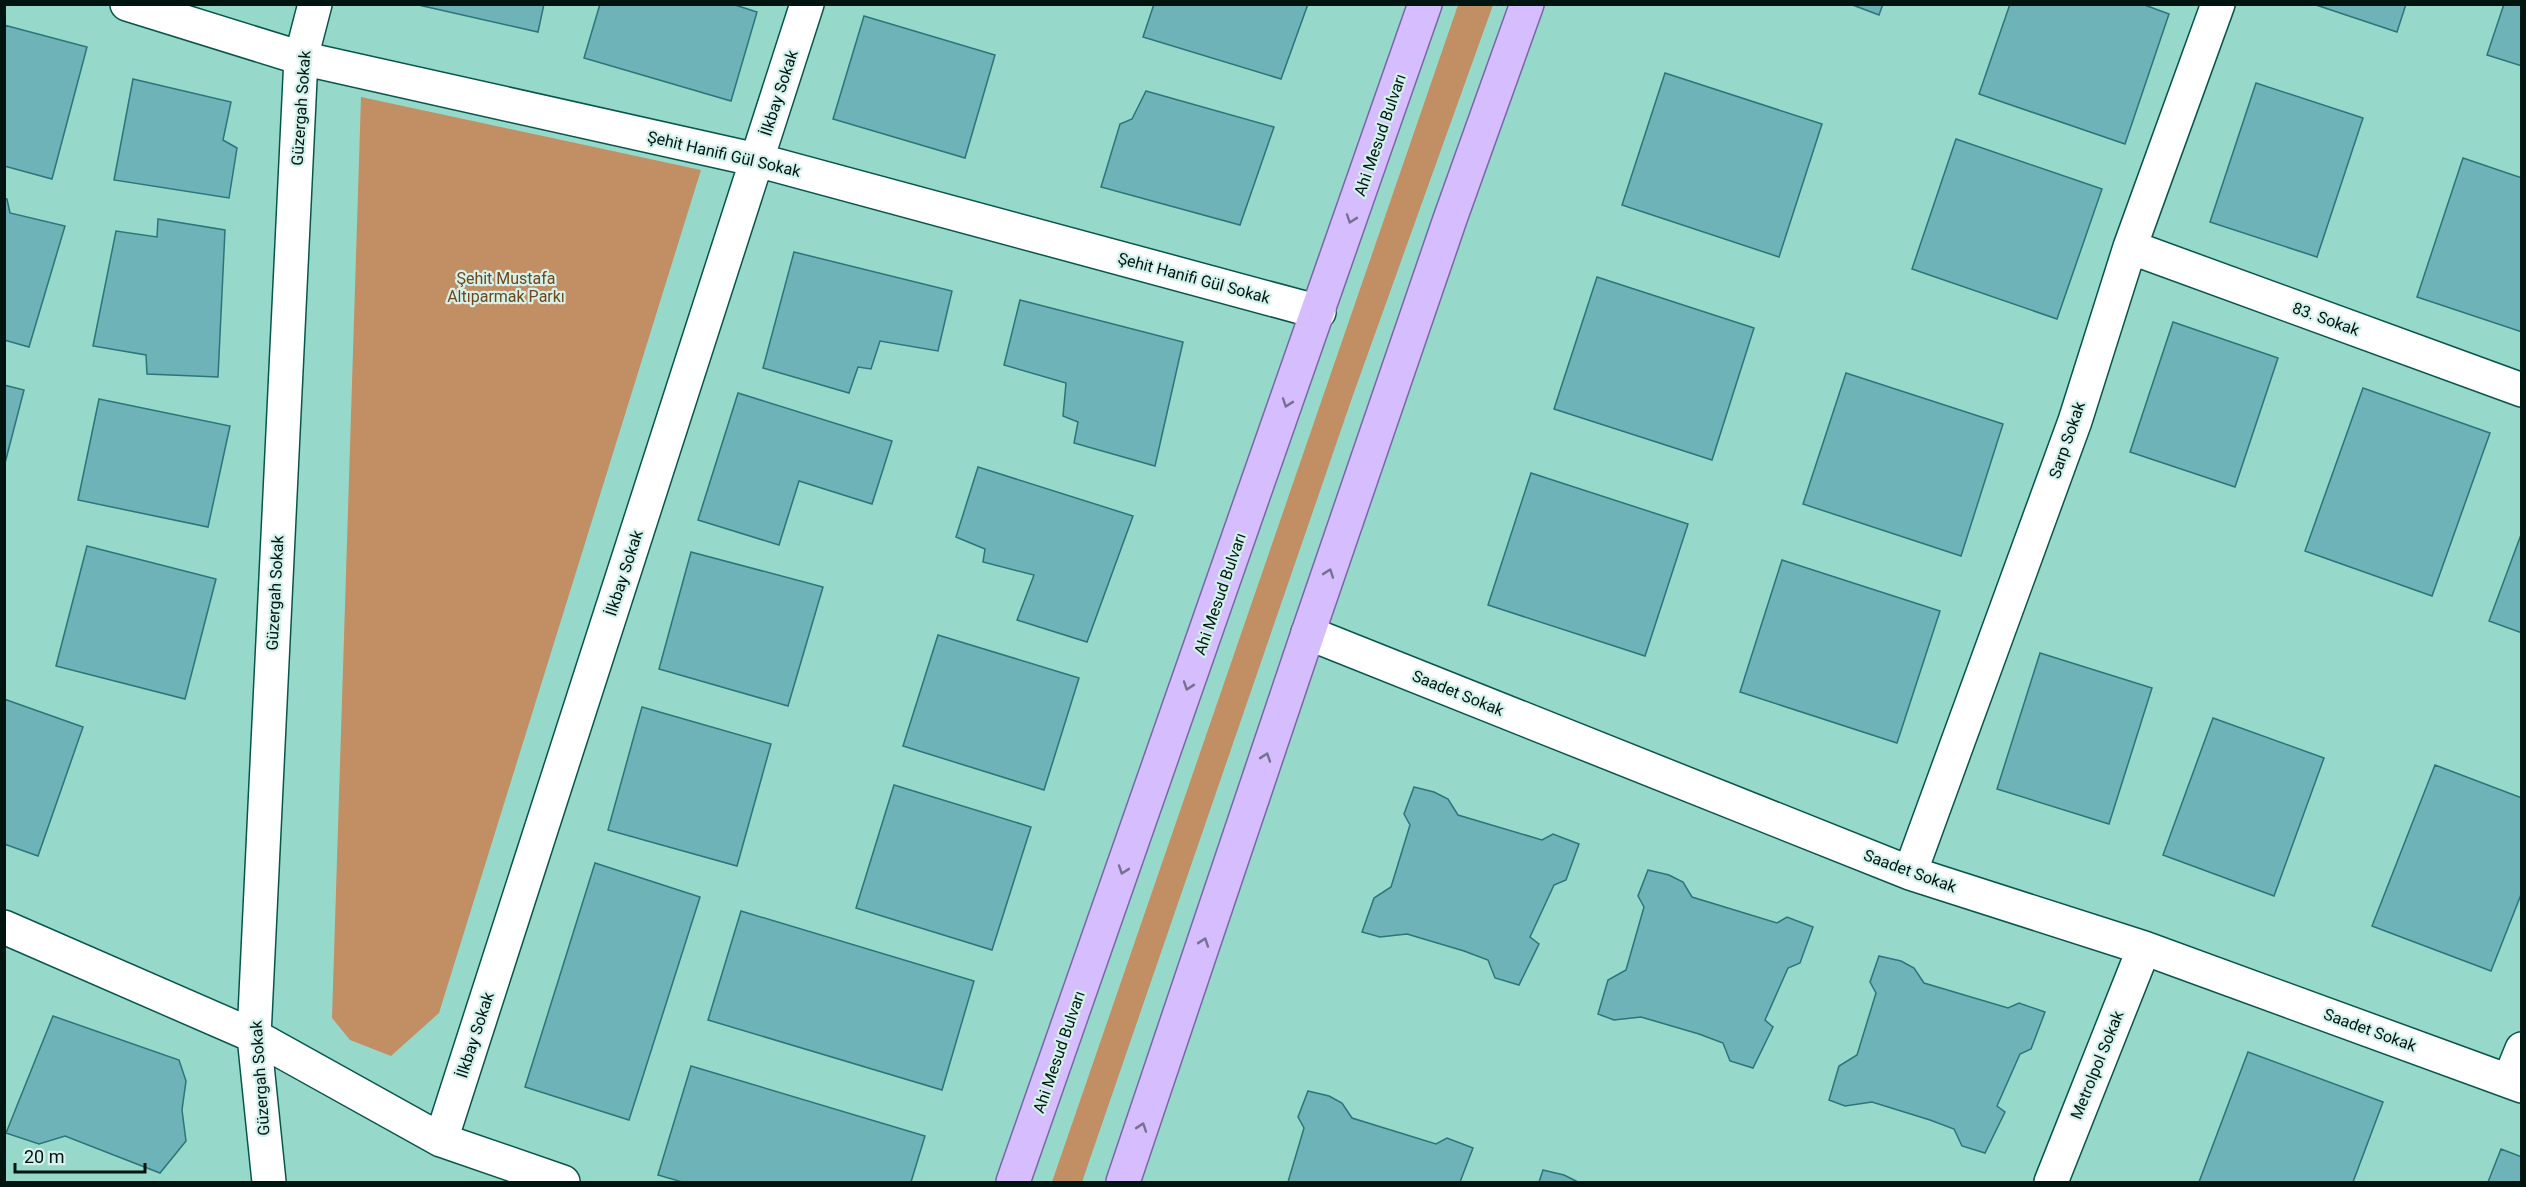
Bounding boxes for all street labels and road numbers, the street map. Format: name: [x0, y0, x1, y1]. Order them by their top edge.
street label: İlkbay Sokak: [756, 47, 802, 138]
street label: Güzergah Sokak: [288, 49, 315, 166]
street label: Ahi Mesud Bulvarı: [1350, 71, 1410, 199]
street label: Şehit Hanifi Gül Sokak: [646, 127, 803, 181]
street label: Şehit Hanifi Gül Sokak: [1116, 249, 1273, 308]
street label: 83. Sokak: [2290, 298, 2363, 340]
street label: Sarp Sokak: [2045, 398, 2089, 481]
street label: İlkbay Sokak: [601, 527, 647, 618]
street label: Ahi Mesud Bulvarı: [1190, 530, 1250, 658]
street label: Güzergah Sokak: [262, 534, 288, 651]
street label: Saadet Sokak: [1409, 666, 1507, 720]
street label: Saadet Sokak: [1861, 845, 1960, 897]
street label: Ahi Mesud Bulvarı: [1029, 988, 1089, 1116]
street label: İlkbay Sokak: [452, 989, 498, 1080]
street label: Saadet Sokak: [2321, 1004, 2420, 1056]
street label: Metrolpol Sokak: [2067, 1007, 2128, 1122]
street label: Güzergah Sokak: [246, 1019, 273, 1136]

